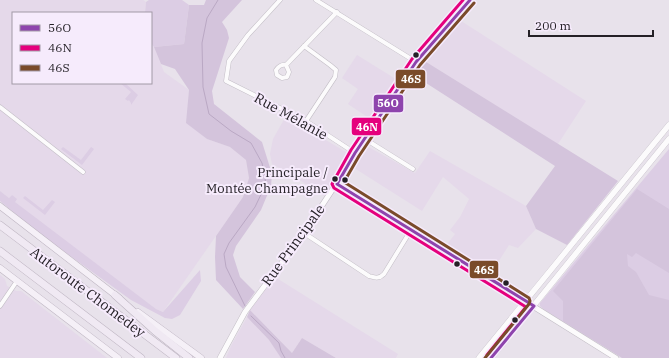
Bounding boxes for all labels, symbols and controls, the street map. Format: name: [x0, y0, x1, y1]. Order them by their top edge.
legend: [12, 12, 152, 84]
scale bar: [529, 12, 653, 38]
text: 200 m: [535, 18, 571, 33]
text: 56O: [48, 20, 71, 35]
text: 46N: [48, 40, 72, 55]
unlabelled marker: [411, 50, 421, 60]
text: 46S: [48, 60, 69, 75]
line badge: 46S: [395, 69, 426, 89]
text: 46S: [401, 72, 421, 86]
street label: Rue Mélanie: [251, 88, 331, 144]
line badge: 56O: [373, 94, 404, 113]
text: 56O: [377, 96, 399, 110]
line badge: 46N: [351, 117, 382, 136]
text: 46N: [356, 120, 378, 134]
place label: Principale / Montée Champagne: [206, 164, 328, 197]
marker: Principale / Montée Champagne: [330, 174, 340, 184]
unlabelled marker: [340, 175, 350, 185]
street label: Rue Principale: [257, 201, 329, 289]
street label: Autoroute Chomedey: [27, 243, 150, 341]
unlabelled marker: [452, 259, 462, 269]
line badge: 46S: [469, 260, 499, 279]
text: 46S: [474, 263, 494, 277]
unlabelled marker: [501, 278, 511, 288]
unlabelled marker: [510, 315, 520, 325]

